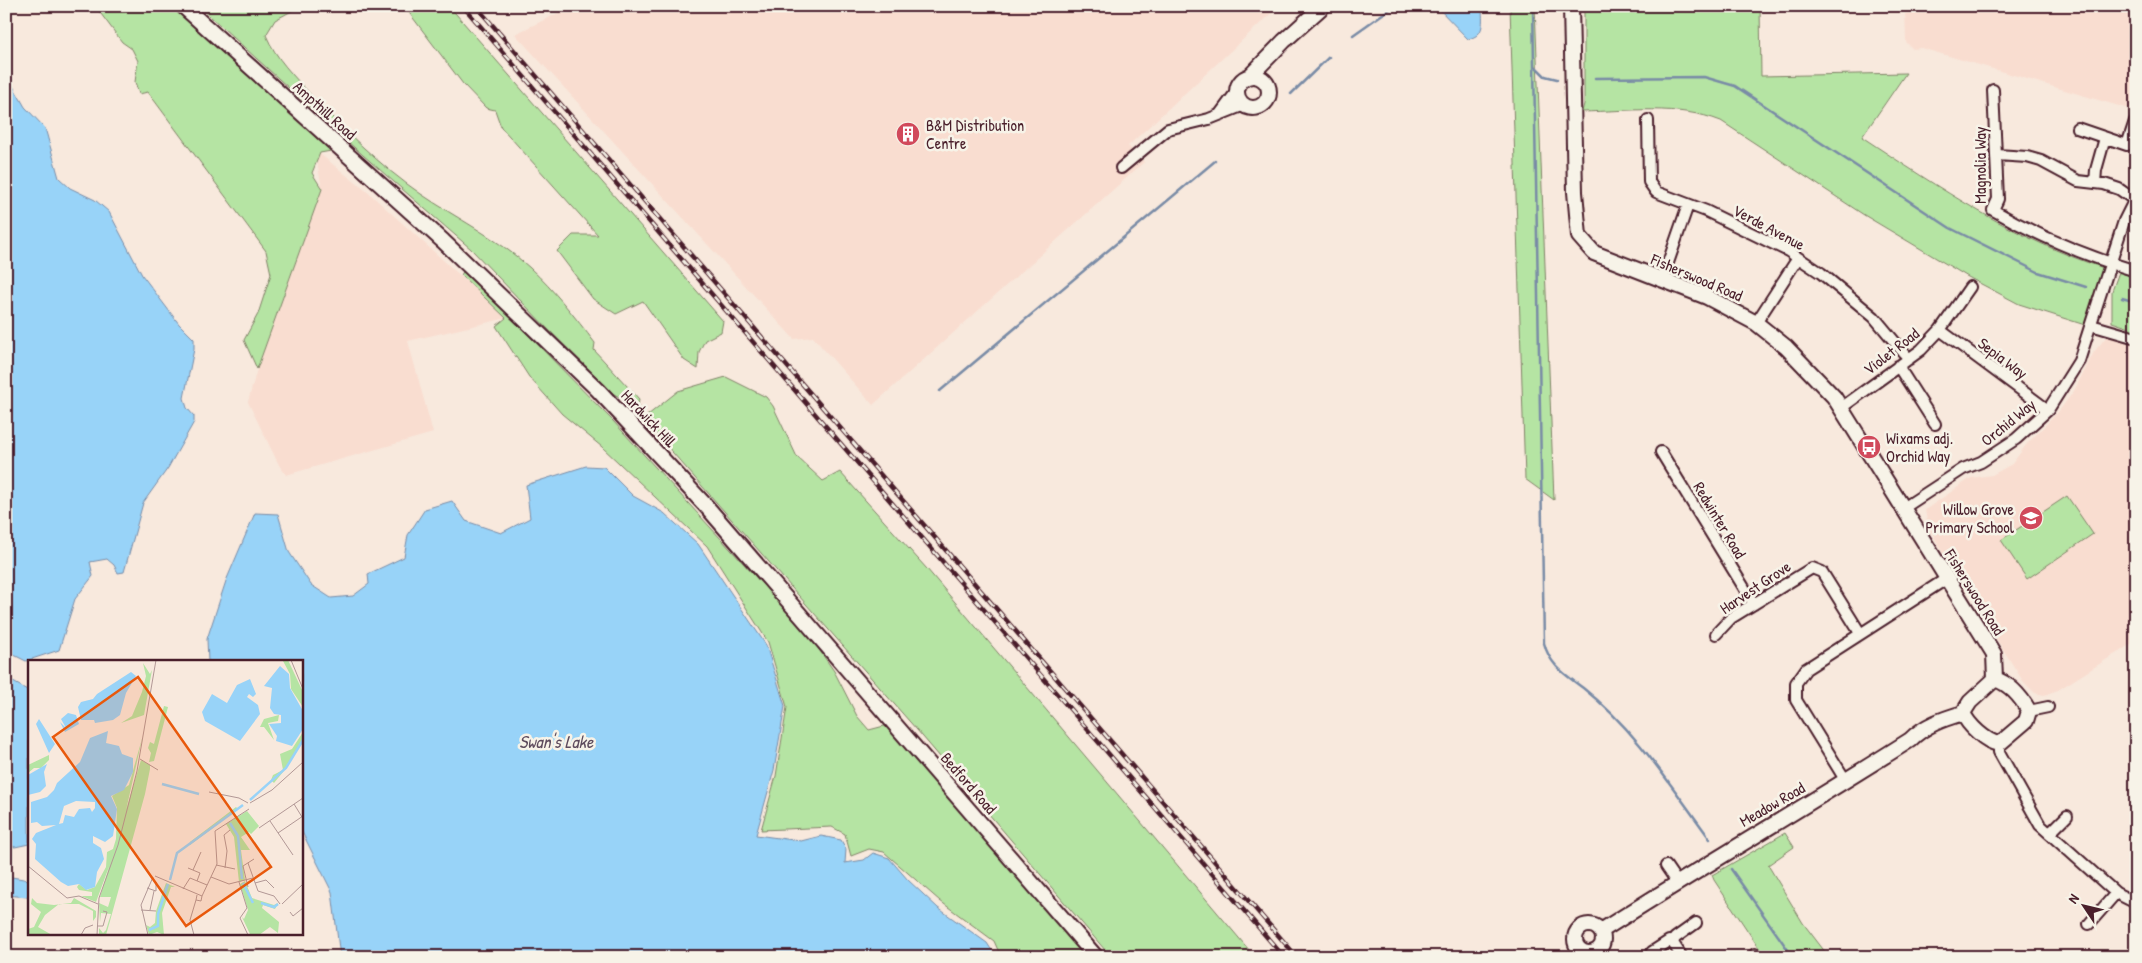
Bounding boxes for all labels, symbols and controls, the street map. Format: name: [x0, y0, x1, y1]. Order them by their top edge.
street label: Ampthill Road: [289, 76, 361, 144]
place label: B&M Distribution Centre: [926, 114, 1024, 154]
building icon: B&M Distribution Centre: [895, 121, 921, 147]
street label: Magnolia Way: [1969, 126, 1991, 204]
street label: Verde Avenue: [1729, 199, 1809, 255]
street label: Fisherswood Road: [1647, 247, 1746, 306]
street label: Violet Road: [1859, 322, 1923, 380]
street label: Sepia Way: [1974, 332, 2033, 384]
street label: Hardwick Hill: [617, 384, 682, 452]
street label: Orchid Way: [1976, 393, 2040, 451]
place label: Wixams adj. Orchid Way: [1886, 427, 1953, 467]
bus stop icon: Wixams adj. Orchid Way: [1856, 434, 1882, 460]
street label: Redwinter Road: [1688, 477, 1752, 563]
place label: Willow Grove Primary School: [1925, 498, 2015, 538]
school or university icon: Willow Grove Primary School: [2018, 505, 2044, 531]
street label: Fisherswood Road: [1939, 544, 2010, 639]
street label: Harvest Grove: [1715, 555, 1795, 619]
inset map: [28, 660, 302, 936]
water label: Swan's Lake: [519, 729, 594, 754]
street label: Bedford Road: [936, 747, 1002, 819]
street label: Meadow Road: [1735, 776, 1809, 832]
north arrow: [2060, 880, 2110, 930]
text: N: [2063, 889, 2083, 907]

